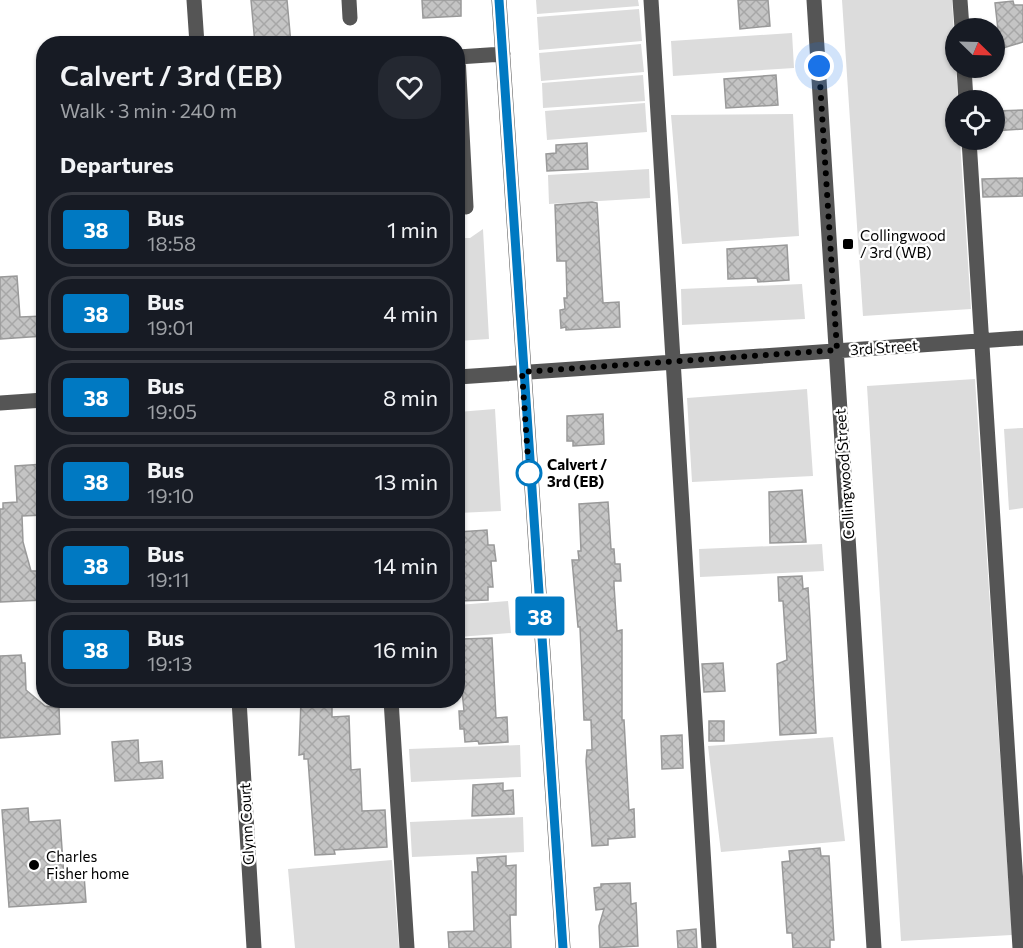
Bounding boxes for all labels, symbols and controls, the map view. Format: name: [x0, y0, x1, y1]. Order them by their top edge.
north arrow: [945, 18, 1005, 78]
map controls: [945, 18, 1005, 150]
your location: [804, 51, 834, 81]
button: heart: [378, 56, 441, 119]
text: Calvert / 3rd (EB): [60, 58, 283, 92]
button: locate: [945, 90, 1005, 150]
text: Walk · 3 min · 240 m: [60, 98, 237, 122]
text: Departures: [60, 151, 174, 178]
text: Bus: [147, 204, 184, 231]
text: 1 min: [387, 216, 438, 243]
text: 38: [83, 217, 109, 242]
place label: Collingwood / 3rd (WB): [860, 226, 946, 261]
text: 18:58: [147, 231, 196, 255]
marker: Collingwood / 3rd (WB): [841, 237, 855, 251]
text: Bus: [147, 288, 184, 315]
text: 4 min: [383, 300, 438, 327]
text: 38: [83, 301, 109, 326]
text: 19:01: [147, 315, 194, 339]
street label: 3rd Street: [849, 336, 919, 358]
text: Bus: [147, 372, 184, 399]
text: 8 min: [383, 384, 438, 411]
text: 38: [83, 385, 109, 410]
text: 19:05: [147, 399, 197, 423]
street label: Collingwood Street: [830, 408, 858, 540]
place label: Calvert / 3rd (EB): [547, 455, 607, 490]
text: Bus: [147, 456, 184, 483]
marker: Calvert / 3rd (EB): [516, 460, 542, 486]
text: 13 min: [374, 468, 438, 495]
text: 38: [83, 469, 109, 494]
text: 19:10: [147, 483, 194, 507]
text: Bus: [147, 540, 184, 567]
text: 14 min: [374, 552, 438, 579]
text: 38: [83, 553, 109, 578]
text: 19:11: [147, 567, 190, 591]
line badge: 38: [513, 596, 567, 636]
text: 38: [527, 604, 553, 629]
text: Bus: [147, 624, 184, 651]
text: 16 min: [374, 636, 438, 663]
text: 38: [83, 637, 109, 662]
text: 19:13: [147, 651, 192, 675]
street label: Glynn Court: [235, 782, 257, 866]
place label: Charles Fisher home: [46, 847, 129, 882]
marker: Charles Fisher home: [27, 858, 41, 872]

